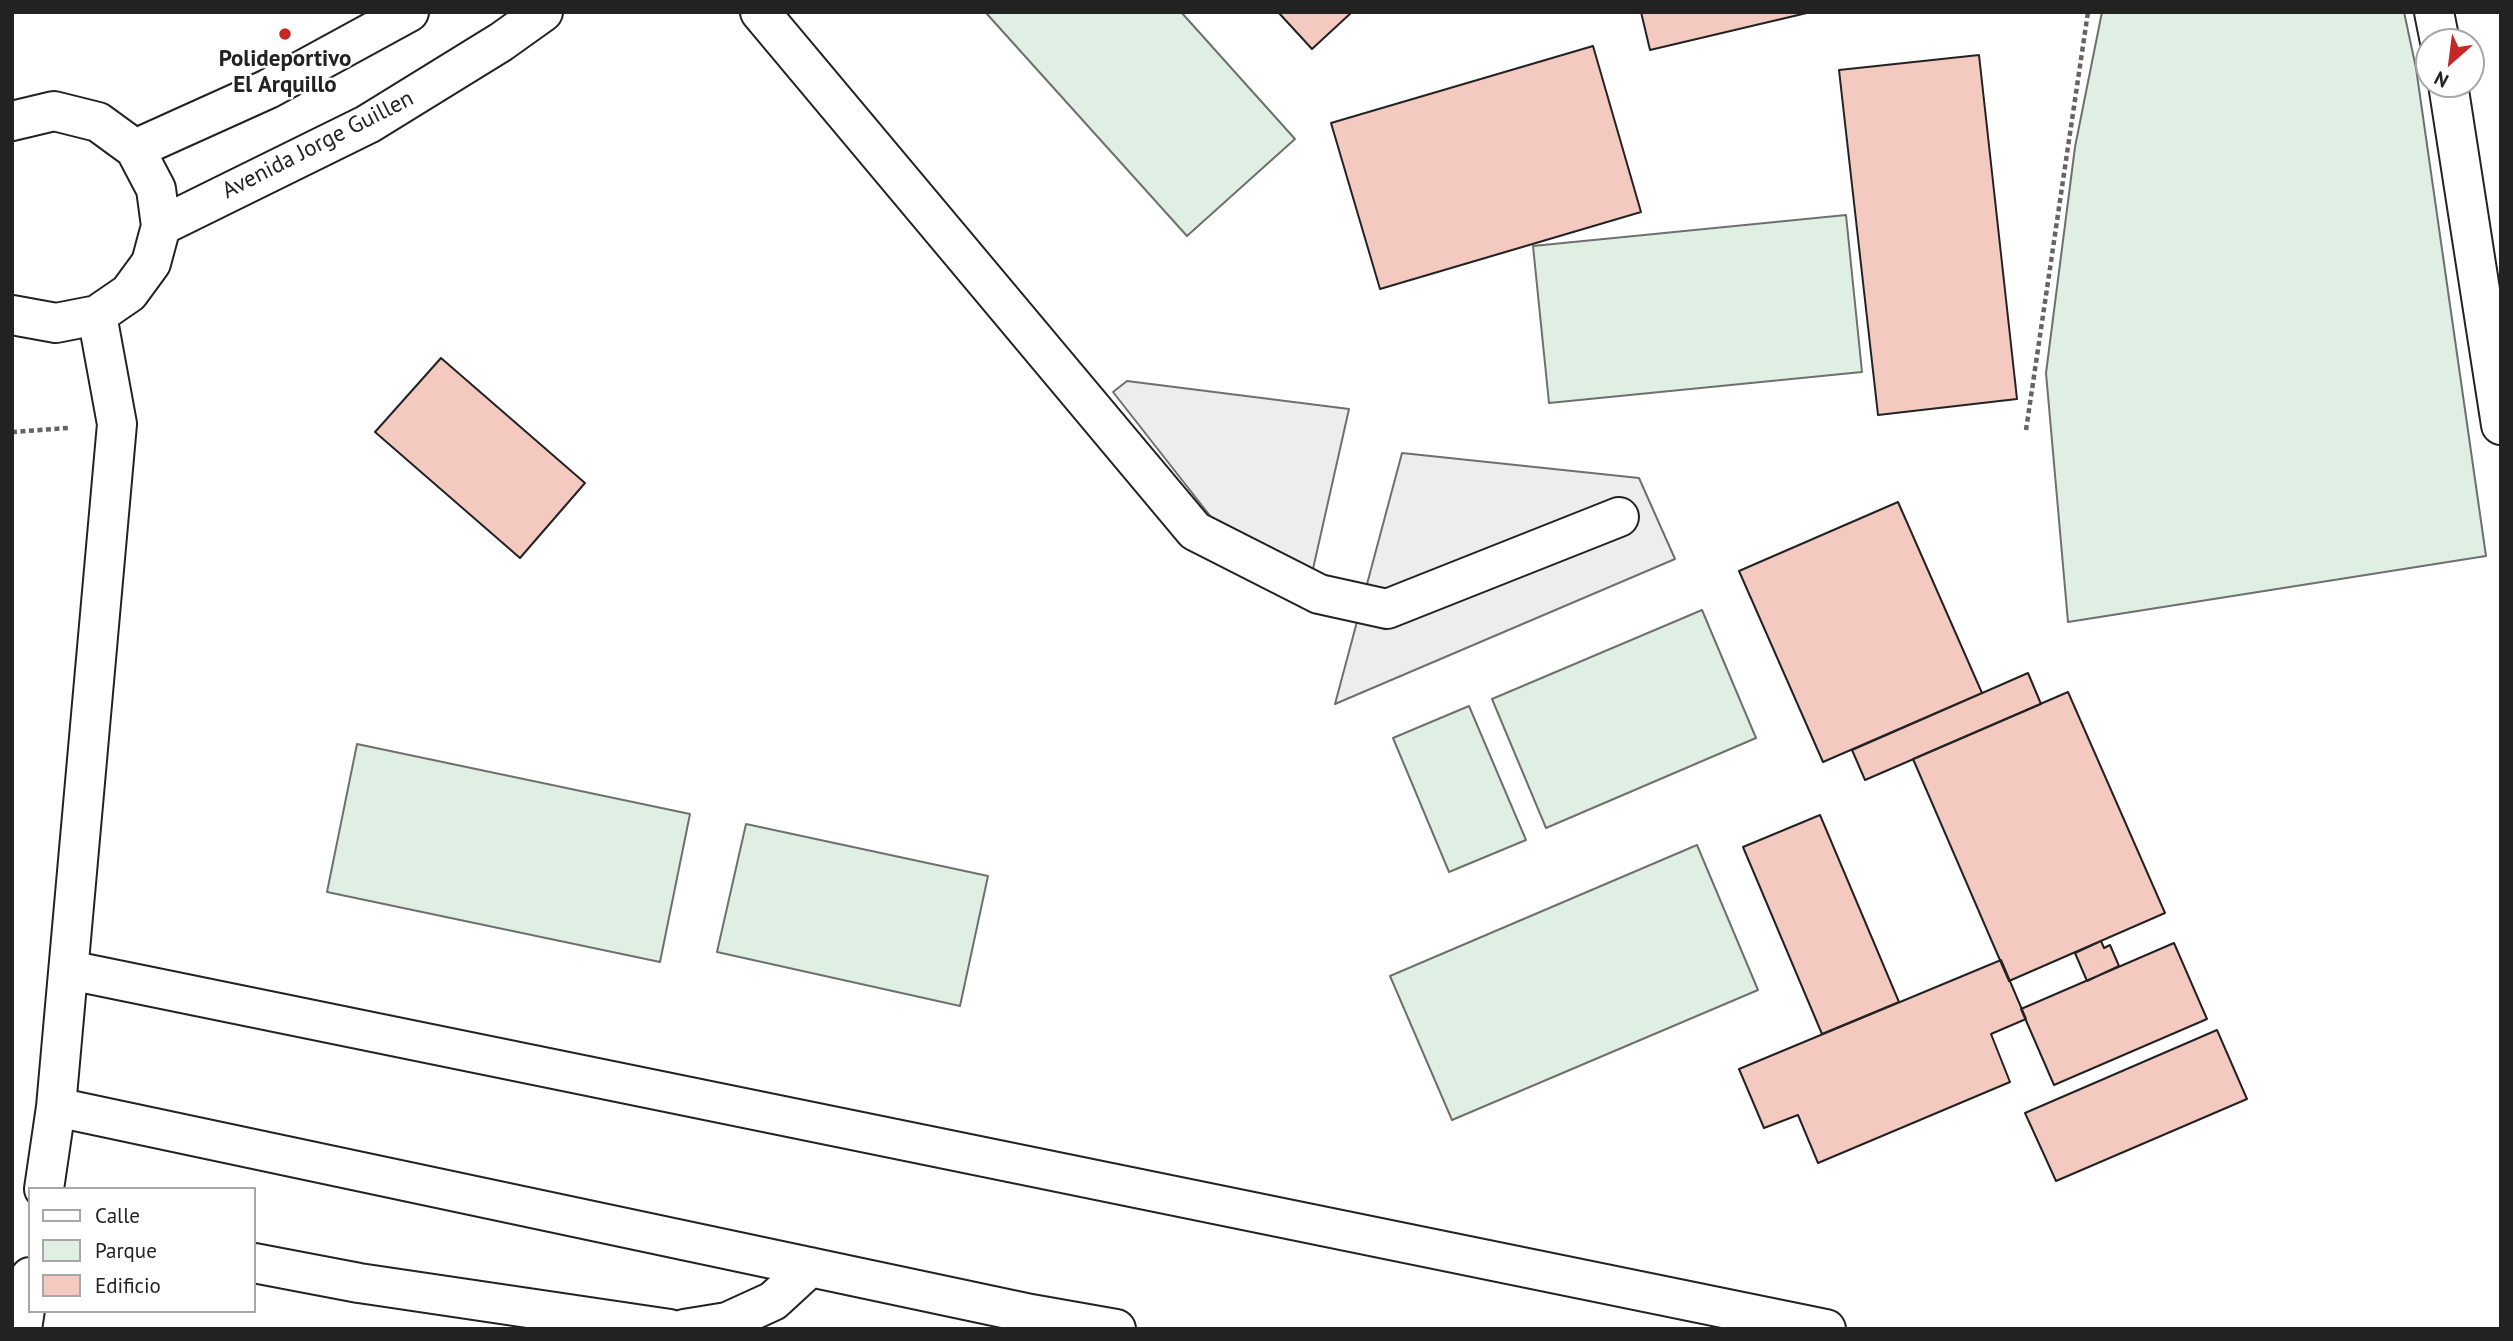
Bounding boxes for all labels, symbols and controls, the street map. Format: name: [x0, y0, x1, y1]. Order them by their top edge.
marker: Polideportivo El Arquillo: [277, 26, 293, 42]
north arrow: [2415, 28, 2485, 98]
place label: Polideportivo El Arquillo: [219, 45, 351, 99]
text: N: [2430, 66, 2452, 93]
street label: Avenida Jorge Guillen: [218, 85, 418, 205]
legend: [28, 1187, 256, 1313]
text: Calle: [95, 1202, 140, 1229]
text: Parque: [95, 1237, 157, 1264]
text: Edificio: [95, 1272, 161, 1299]

